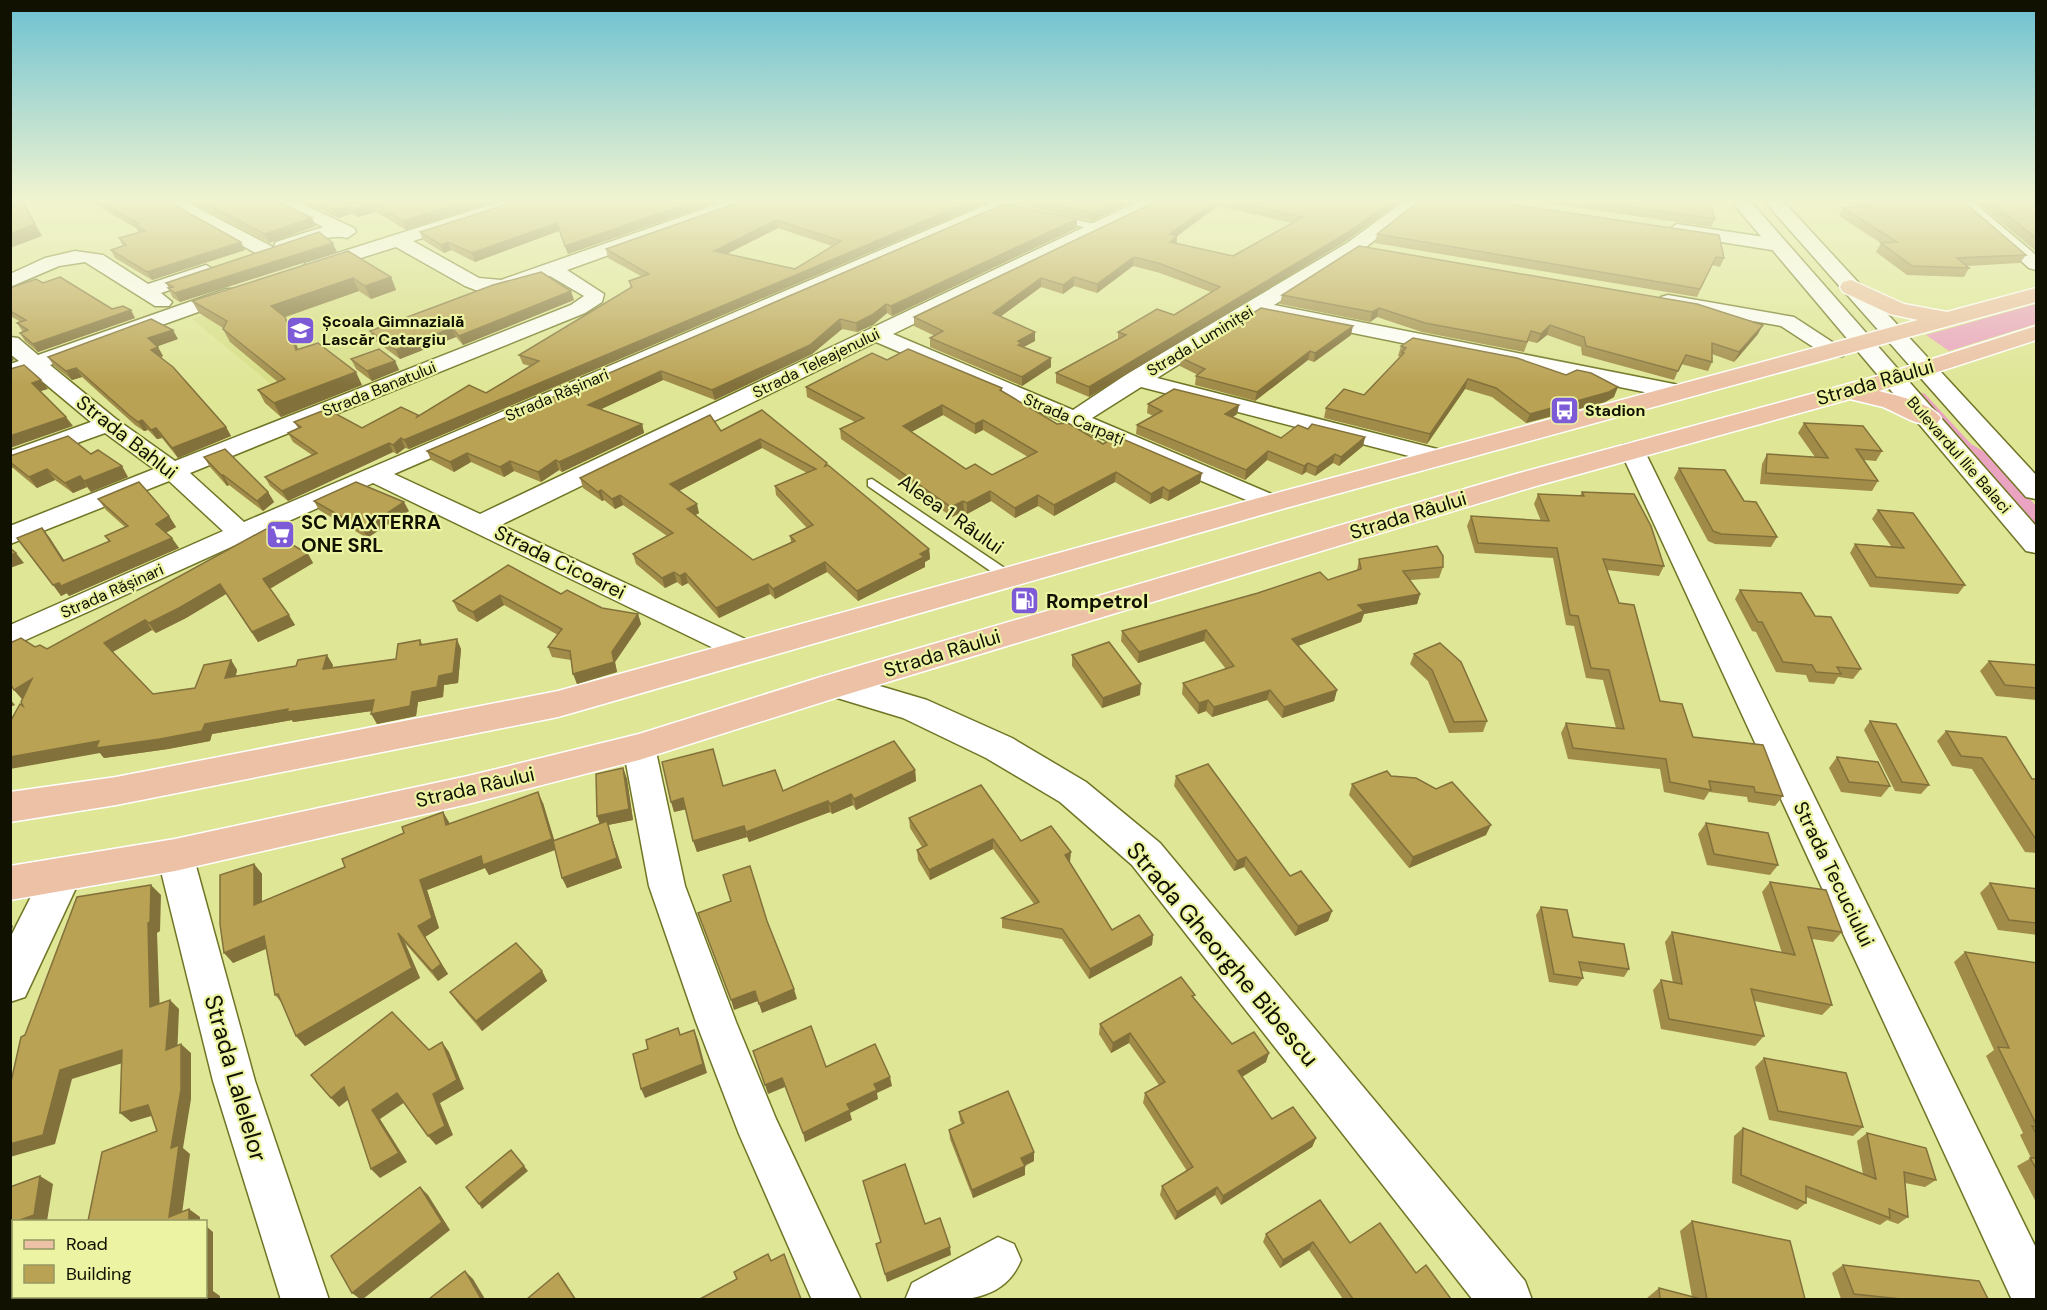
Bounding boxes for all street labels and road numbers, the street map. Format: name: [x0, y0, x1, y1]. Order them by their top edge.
street label: Strada Luminiței: [1143, 301, 1257, 381]
street label: Strada Teleajenului: [749, 323, 883, 403]
street label: Strada Râului: [1813, 353, 1937, 411]
street label: Strada Banatului: [319, 357, 439, 421]
street label: Strada Rășinari: [502, 364, 612, 426]
street label: Strada Carpați: [1020, 388, 1128, 450]
street label: Strada Bahlui: [71, 389, 183, 485]
street label: Bulevardul Ilie Balaci: [1902, 392, 2016, 518]
street label: Aleea 1 Râului: [893, 468, 1009, 560]
street label: Strada Râului: [1346, 485, 1470, 545]
street label: Strada Cicoarei: [490, 519, 630, 605]
street label: Strada Rășinari: [57, 559, 167, 623]
street label: Strada Râului: [880, 623, 1004, 683]
street label: Strada Râului: [413, 761, 537, 813]
street label: Strada Tecuciului: [1788, 797, 1880, 951]
street label: Strada Gheorghe Bibescu: [1120, 835, 1326, 1073]
street label: Strada Lalelelor: [197, 991, 275, 1165]

